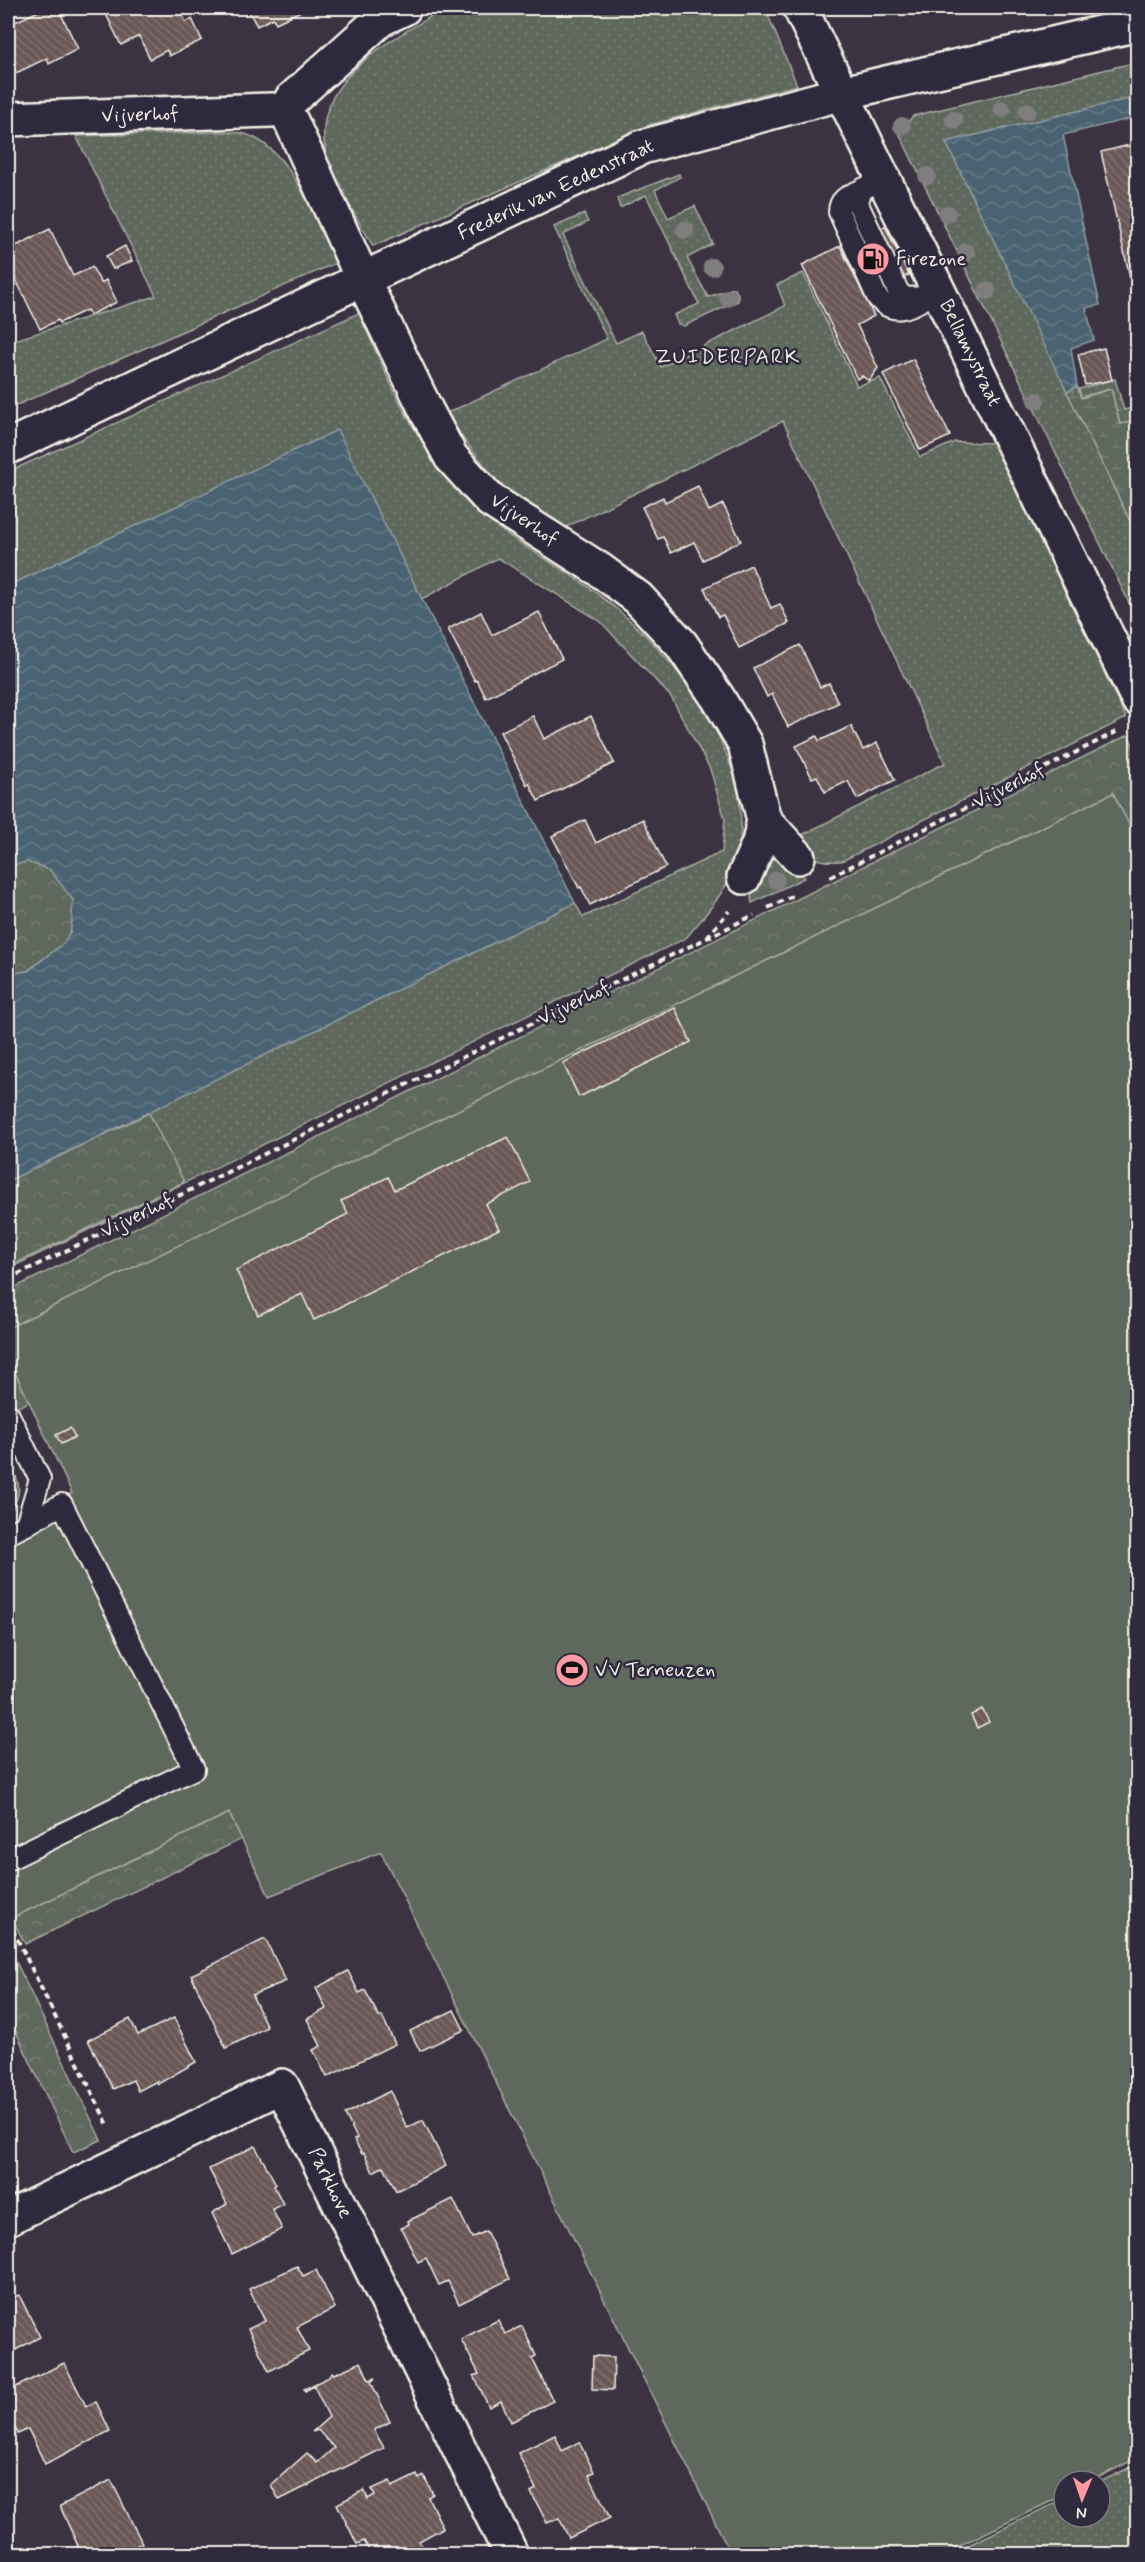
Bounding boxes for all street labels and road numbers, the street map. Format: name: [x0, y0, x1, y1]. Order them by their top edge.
street label: Vijverhof: [101, 100, 179, 130]
street label: Frederik van Eedenstraat: [454, 133, 658, 247]
street label: Bellamystraat: [932, 295, 1008, 411]
street label: Vijverhof: [484, 487, 564, 553]
street label: Vijverhof: [968, 756, 1050, 816]
street label: Vijverhof: [533, 974, 615, 1032]
street label: Vijverhof: [96, 1187, 178, 1245]
street label: Parkhove: [301, 2143, 359, 2223]

